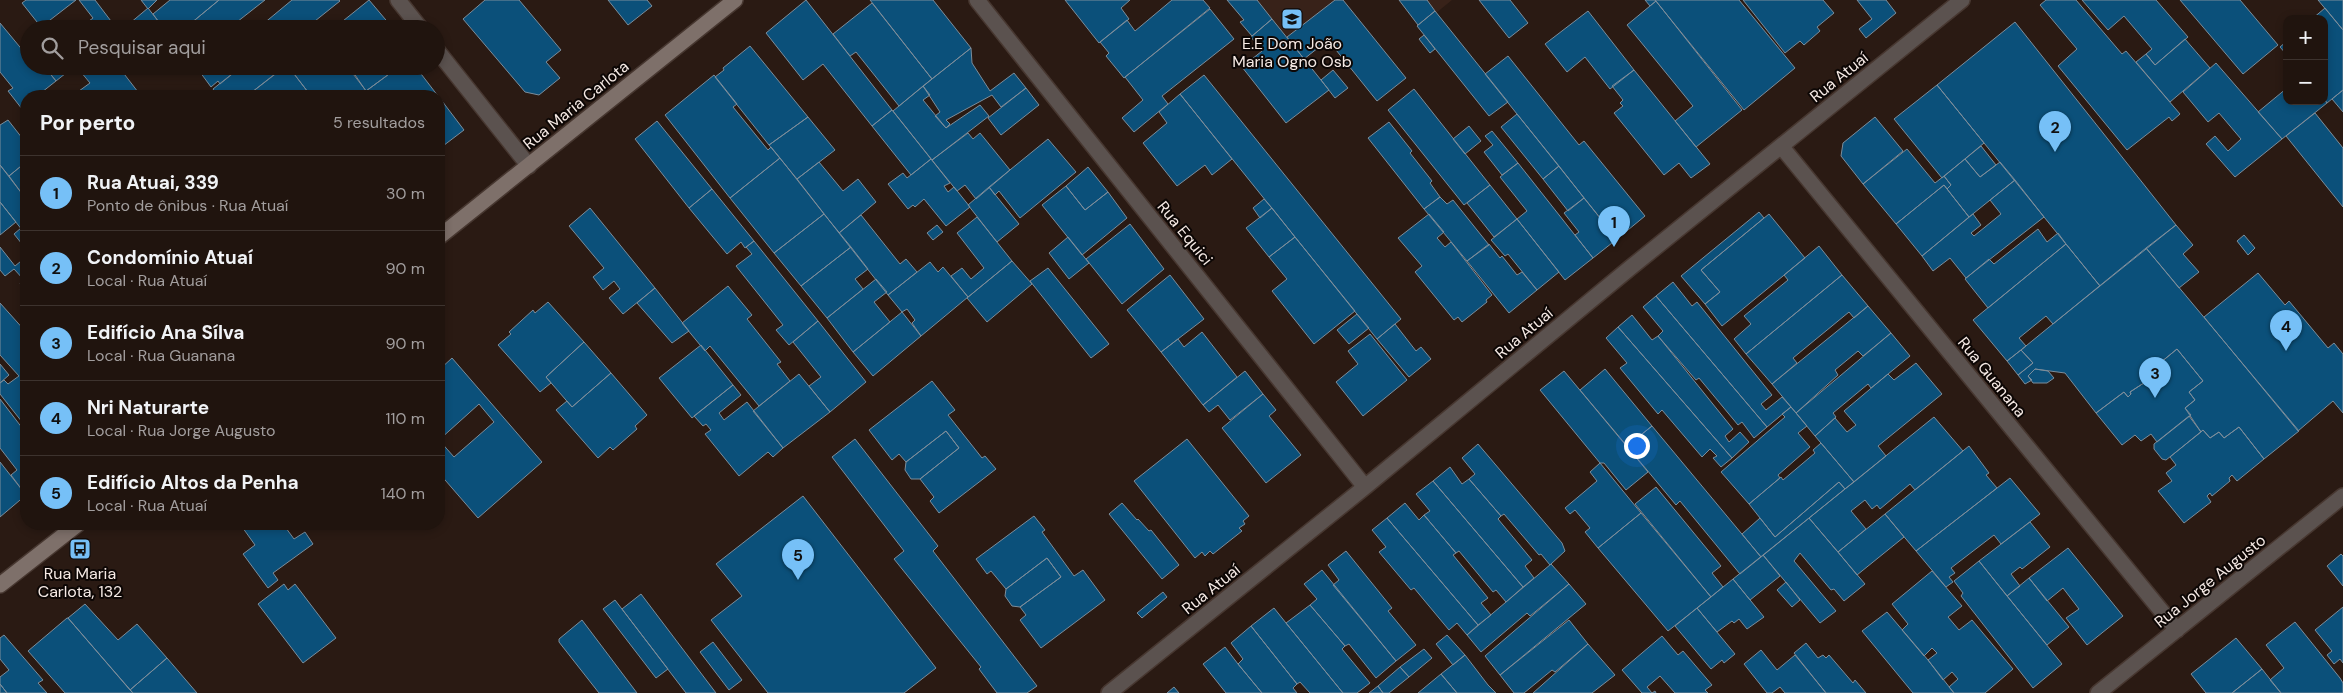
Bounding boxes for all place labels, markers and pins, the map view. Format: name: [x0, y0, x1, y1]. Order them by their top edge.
school or university icon: E.E Dom João Maria Ogno Osb: [1280, 7, 1304, 31]
place label: E.E Dom João Maria Ogno Osb: [1232, 33, 1352, 72]
pin: 2: [2039, 111, 2071, 152]
pin: 1: [1598, 206, 1630, 247]
pin: 4: [2270, 310, 2302, 351]
pin: 3: [2139, 357, 2171, 398]
bus stop icon: Rua Maria Carlota, 132: [68, 537, 92, 561]
pin: 5: [782, 539, 814, 580]
place label: Rua Maria Carlota, 132: [38, 563, 122, 602]

